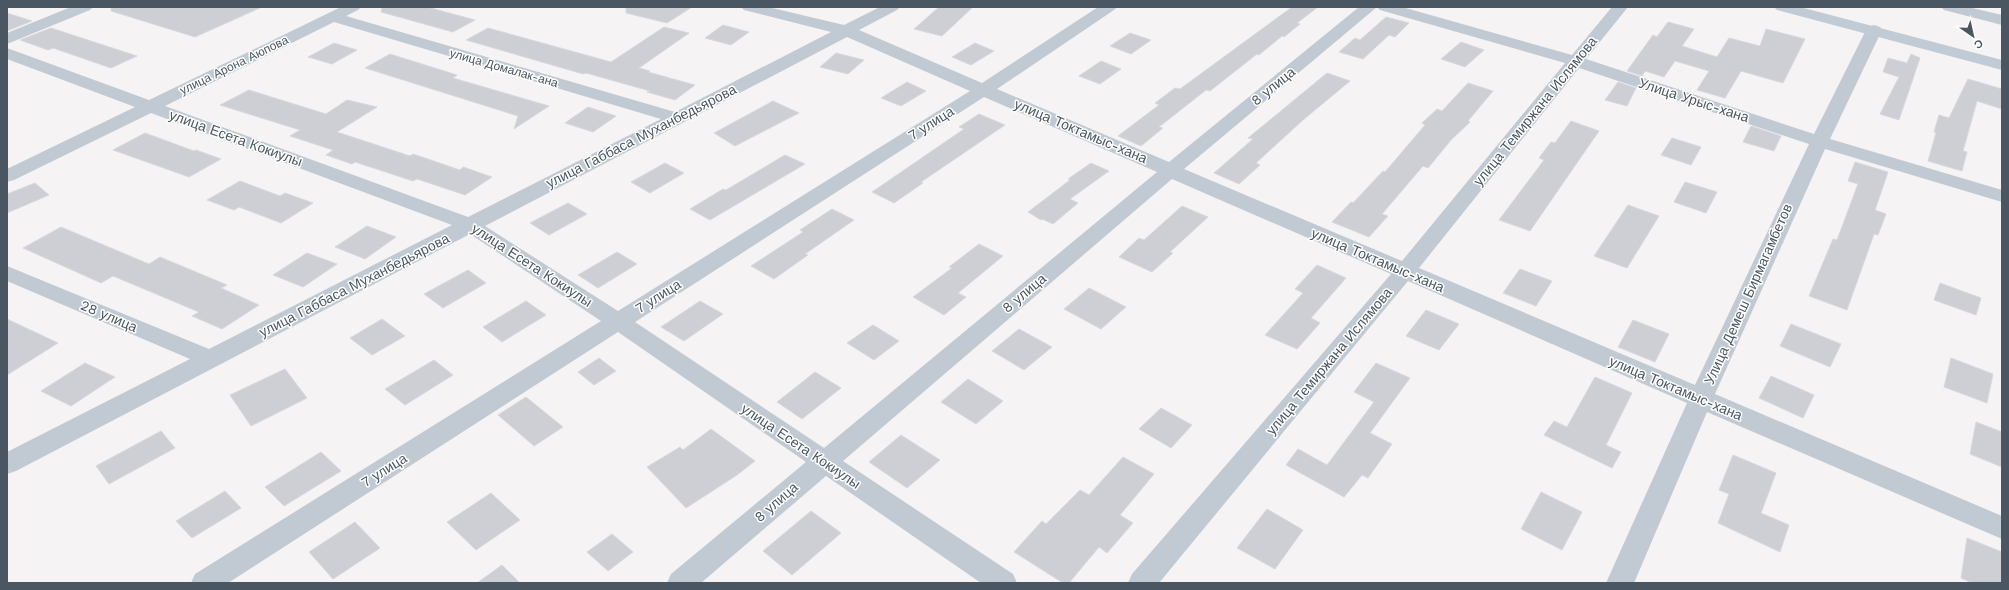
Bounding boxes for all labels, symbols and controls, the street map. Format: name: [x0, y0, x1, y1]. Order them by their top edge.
north arrow: [1953, 16, 1993, 56]
street label: улица Арона Аюпова: [177, 33, 291, 97]
street label: улица Темиржана Ислямова: [1470, 33, 1600, 189]
text: С: [1971, 36, 1985, 52]
street label: улица Домалак-ана: [448, 46, 560, 90]
street label: 8 улица: [1248, 63, 1298, 109]
street label: Улица Урыс-хана: [1637, 75, 1751, 125]
street label: улица Габбаса Муханбедьярова: [543, 81, 739, 191]
street label: улица Токтамыс-хана: [1012, 96, 1150, 166]
street label: 7 улица: [905, 103, 957, 143]
street label: улица Есета Кокиулы: [167, 106, 305, 170]
street label: Улица Демеш Бирмагамбетов: [1701, 201, 1795, 387]
street label: улица Есета Кокиулы: [469, 220, 595, 310]
street label: улица Токтамыс-хана: [1309, 225, 1447, 295]
street label: улица Габбаса Муханбедьярова: [256, 230, 452, 340]
street label: 8 улица: [999, 270, 1049, 316]
street label: 7 улица: [632, 276, 684, 316]
street label: улица Темиржана Ислямова: [1263, 284, 1395, 438]
street label: 28 улица: [78, 297, 140, 335]
street label: улица Токтамыс-хана: [1607, 353, 1745, 423]
street label: улица Есета Кокиулы: [738, 400, 864, 492]
street label: 7 улица: [358, 450, 410, 490]
street label: 8 улица: [751, 479, 801, 525]

